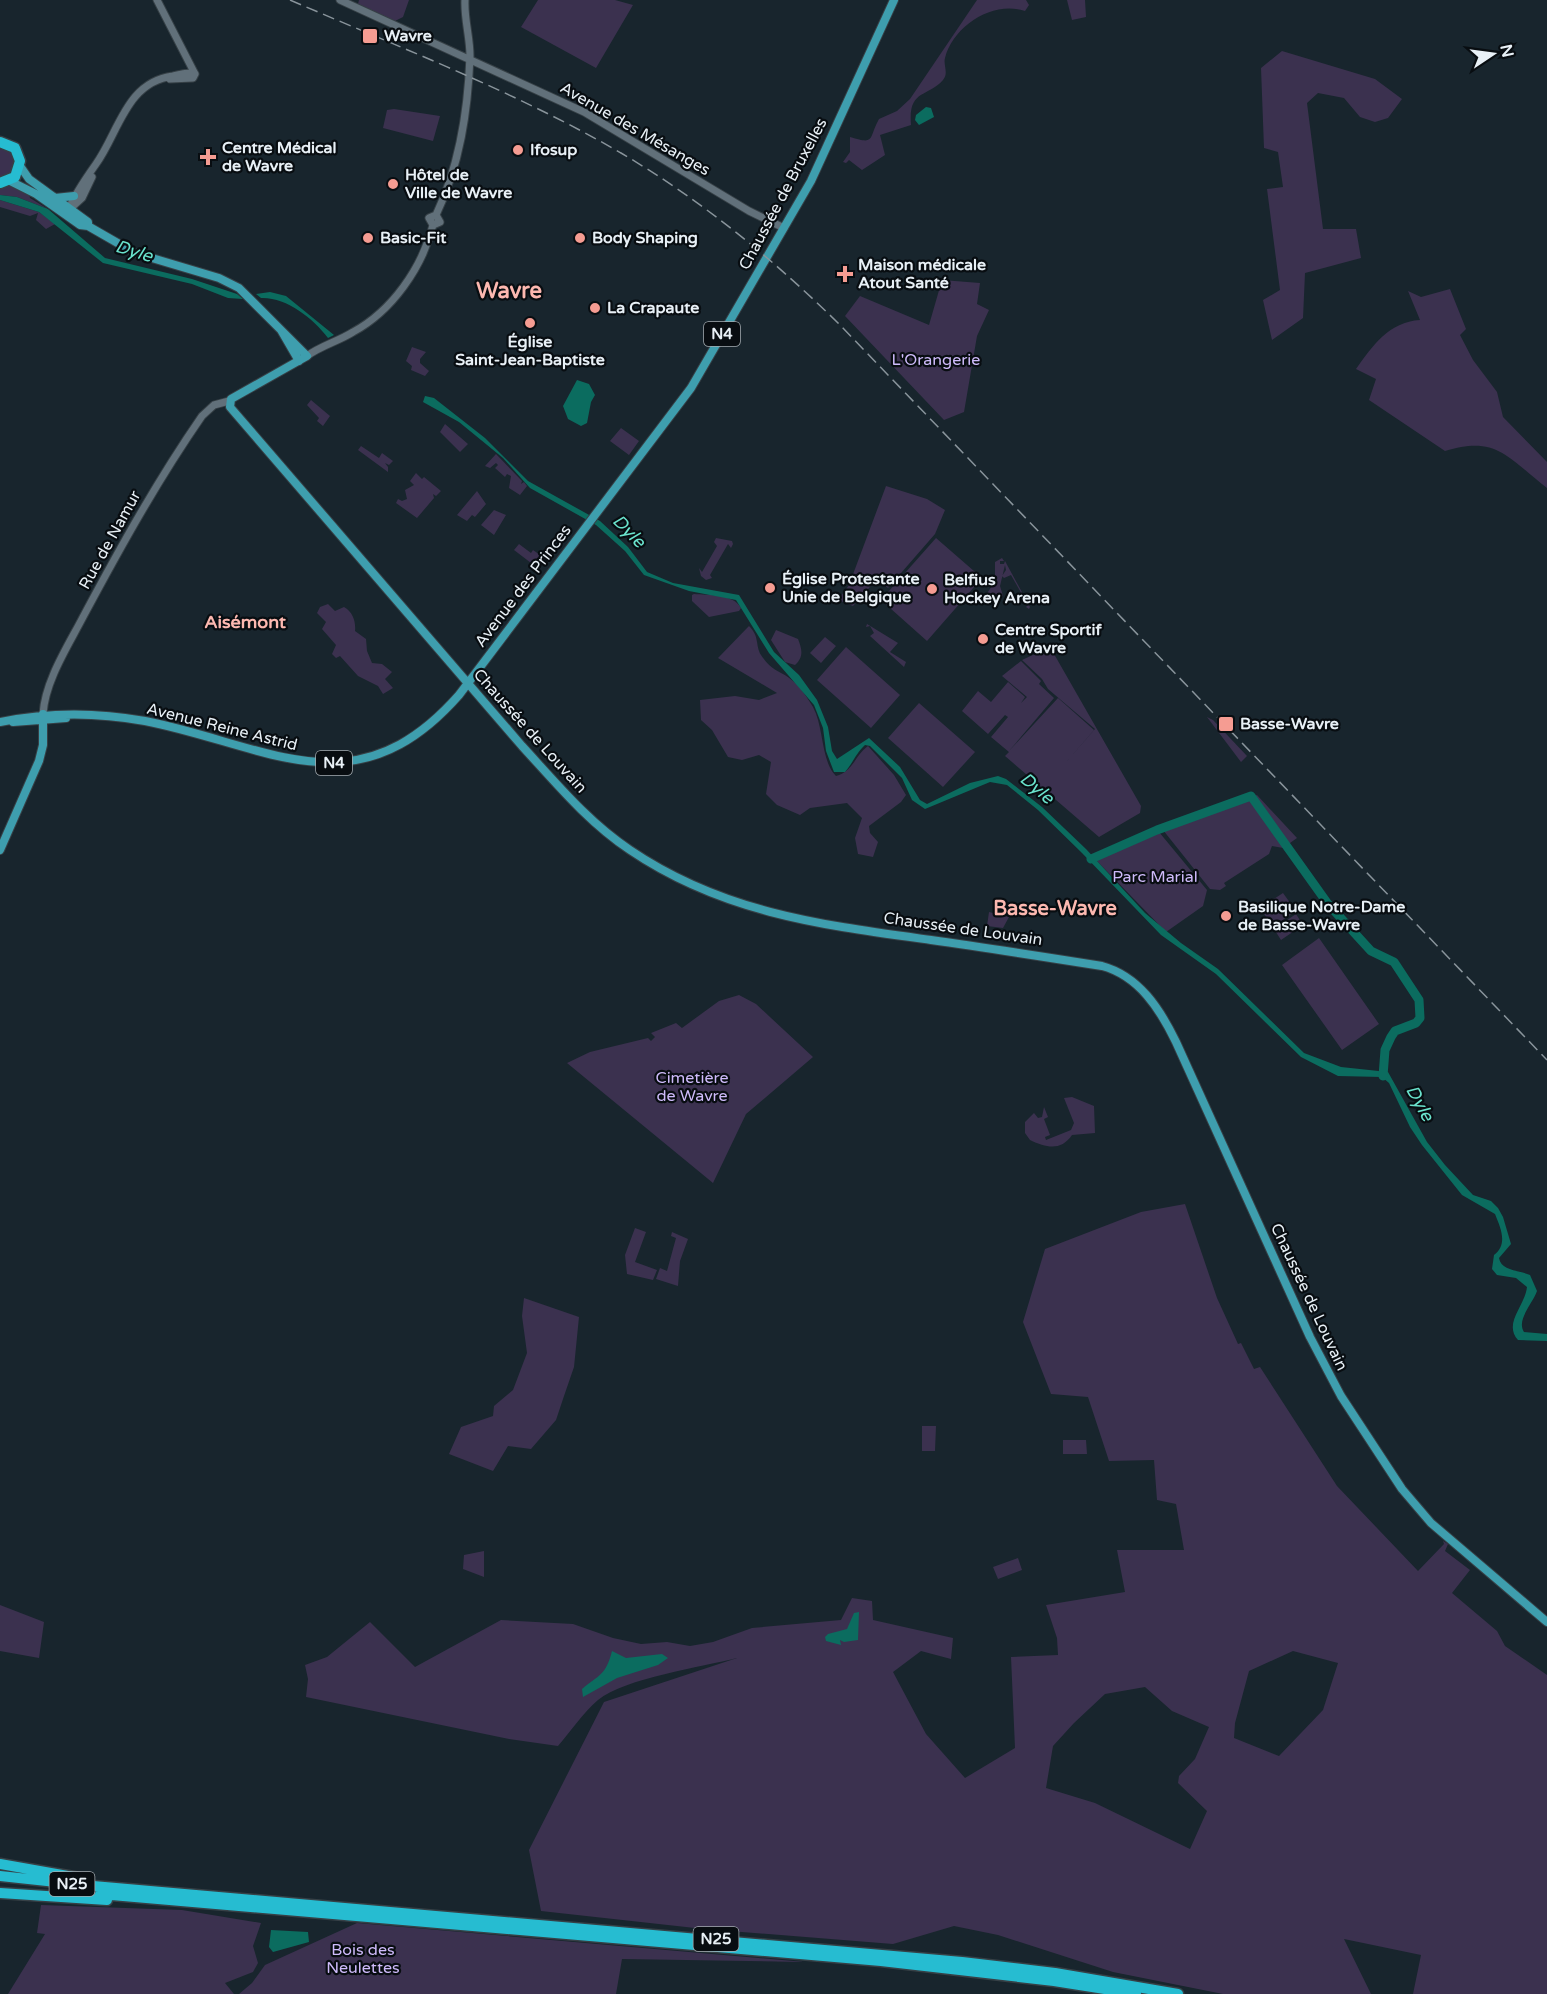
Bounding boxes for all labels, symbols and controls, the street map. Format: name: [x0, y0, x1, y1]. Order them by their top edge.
north arrow: [1463, 24, 1523, 84]
place label: Wavre: [384, 26, 432, 46]
marker: Wavre: [361, 27, 379, 45]
text: N: [1495, 42, 1518, 59]
street label: Avenue des Mésanges: [556, 78, 714, 180]
street label: Chaussée de Bruxelles: [734, 115, 832, 273]
place label: Centre Médical de Wavre: [222, 138, 337, 176]
place label: Ifosup: [530, 140, 577, 160]
marker: Ifosup: [511, 143, 525, 157]
marker: Centre Médical de Wavre: [199, 148, 217, 166]
place label: Hôtel de Ville de Wavre: [405, 165, 512, 203]
marker: Hôtel de Ville de Wavre: [386, 177, 400, 191]
place label: Basic-Fit: [380, 228, 447, 248]
place label: Body Shaping: [592, 228, 698, 248]
marker: Basic-Fit: [361, 231, 375, 245]
marker: Body Shaping: [573, 231, 587, 245]
water label: Dyle: [113, 235, 156, 267]
place label: Maison médicale Atout Santé: [858, 255, 986, 293]
marker: Maison médicale Atout Santé: [836, 265, 854, 283]
district label: Wavre: [476, 278, 542, 304]
place label: La Crapaute: [607, 298, 699, 318]
marker: La Crapaute: [588, 301, 602, 315]
marker: Église Saint-Jean-Baptiste: [523, 316, 537, 330]
road number: N4: [704, 322, 740, 346]
place label: Église Saint-Jean-Baptiste: [455, 332, 605, 370]
park label: L'Orangerie: [892, 350, 980, 370]
street label: Rue de Namur: [75, 486, 146, 593]
water label: Dyle: [608, 510, 651, 553]
street label: Avenue des Princes: [470, 521, 576, 651]
place label: Église Protestante Unie de Belgique: [782, 569, 920, 607]
place label: Belfius Hockey Arena: [944, 570, 1050, 608]
marker: Église Protestante Unie de Belgique: [763, 581, 777, 595]
marker: Belfius Hockey Arena: [925, 582, 939, 596]
district label: Aisémont: [204, 611, 286, 633]
place label: Centre Sportif de Wavre: [995, 620, 1102, 658]
marker: Centre Sportif de Wavre: [976, 632, 990, 646]
street label: Chaussée de Louvain: [469, 665, 591, 797]
street label: Avenue Reine Astrid: [145, 699, 299, 755]
place label: Basse-Wavre: [1240, 714, 1339, 734]
marker: Basse-Wavre: [1217, 715, 1235, 733]
road number: N4: [316, 751, 352, 775]
water label: Dyle: [1015, 767, 1059, 809]
park label: Parc Marial: [1112, 867, 1198, 887]
district label: Basse-Wavre: [993, 897, 1117, 921]
place label: Basilique Notre-Dame de Basse-Wavre: [1238, 897, 1405, 935]
street label: Chaussée de Louvain: [882, 908, 1044, 950]
marker: Basilique Notre-Dame de Basse-Wavre: [1219, 909, 1233, 923]
park label: Cimetière de Wavre: [656, 1068, 728, 1106]
water label: Dyle: [1401, 1081, 1439, 1126]
street label: Chaussée de Louvain: [1266, 1220, 1352, 1374]
road number: N25: [50, 1872, 94, 1896]
road number: N25: [694, 1927, 738, 1951]
park label: Bois des Neulettes: [326, 1940, 400, 1978]

